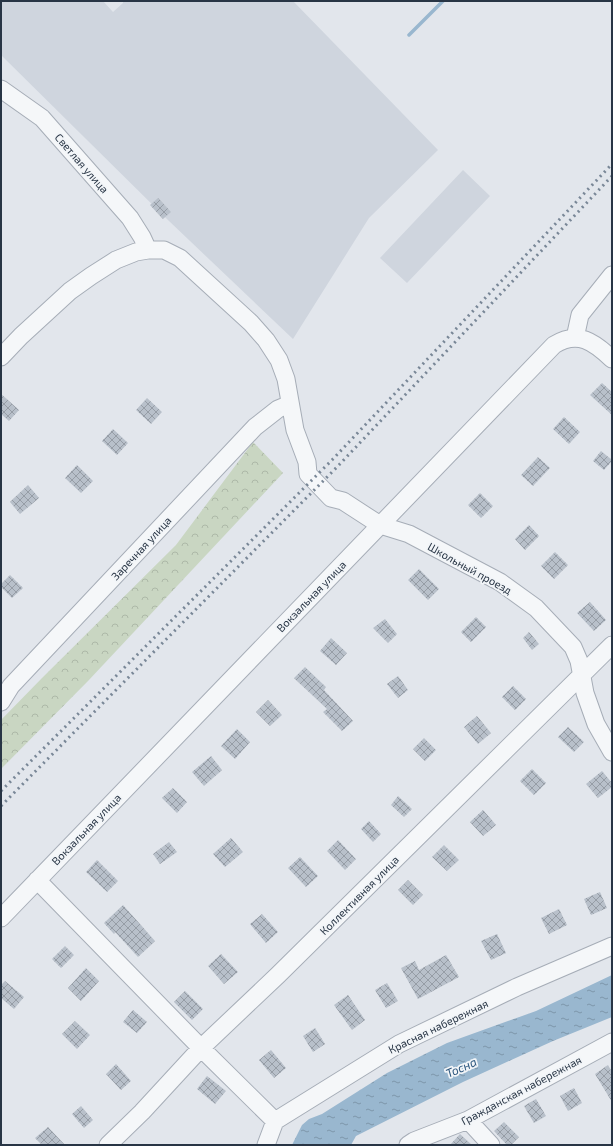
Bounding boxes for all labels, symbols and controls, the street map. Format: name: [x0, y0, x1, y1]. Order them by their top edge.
street label: Светлая улица: [52, 130, 111, 196]
street label: Заречная улица: [108, 514, 174, 583]
street label: Школьный проезд: [426, 539, 515, 597]
street label: Вокзальная улица: [274, 558, 349, 635]
street label: Вокзальная улица: [49, 791, 124, 868]
street label: Коллективная улица: [317, 853, 402, 938]
street label: Красная набережная: [386, 996, 490, 1056]
street label: Гражданская набережная: [459, 1053, 584, 1127]
water label: Тосна: [443, 1054, 479, 1080]

